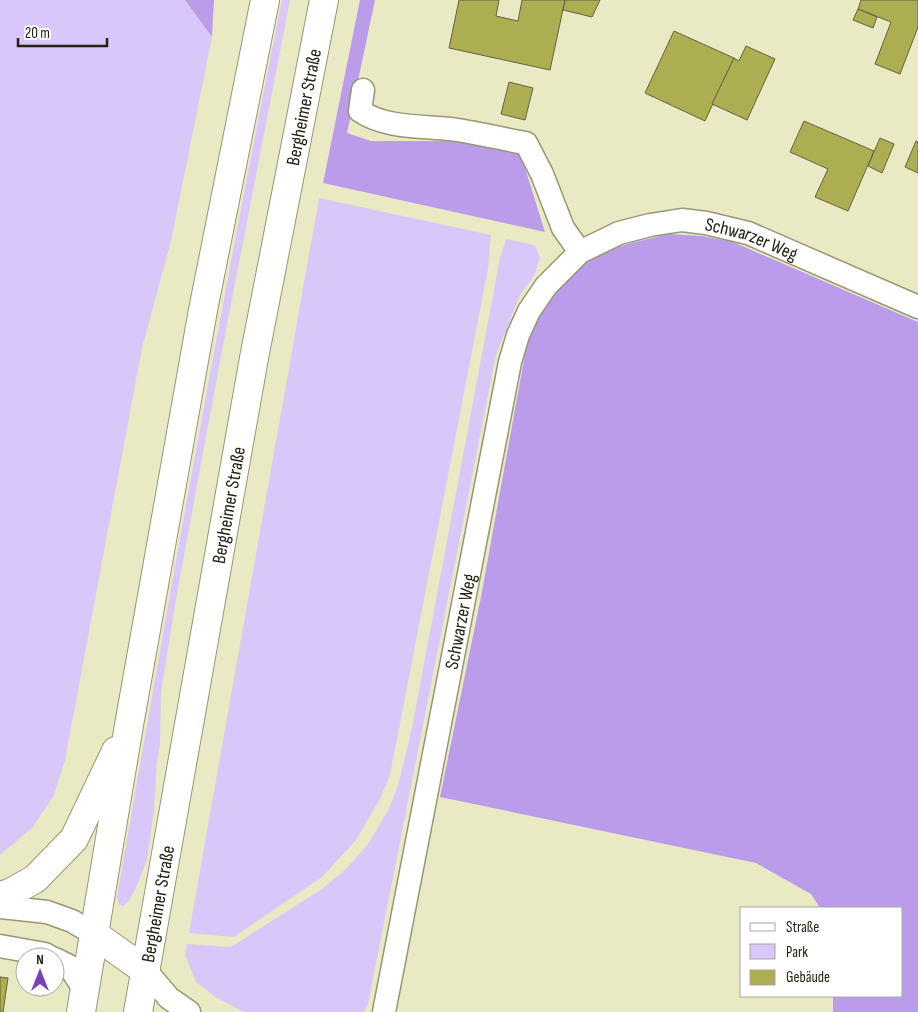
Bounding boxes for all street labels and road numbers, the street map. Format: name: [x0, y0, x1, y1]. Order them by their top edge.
street label: Bergheimer Straße: [282, 47, 327, 168]
street label: Schwarzer Weg: [703, 213, 801, 266]
street label: Bergheimer Straße: [208, 445, 251, 565]
street label: Schwarzer Weg: [441, 571, 482, 671]
street label: Bergheimer Straße: [137, 844, 180, 964]

